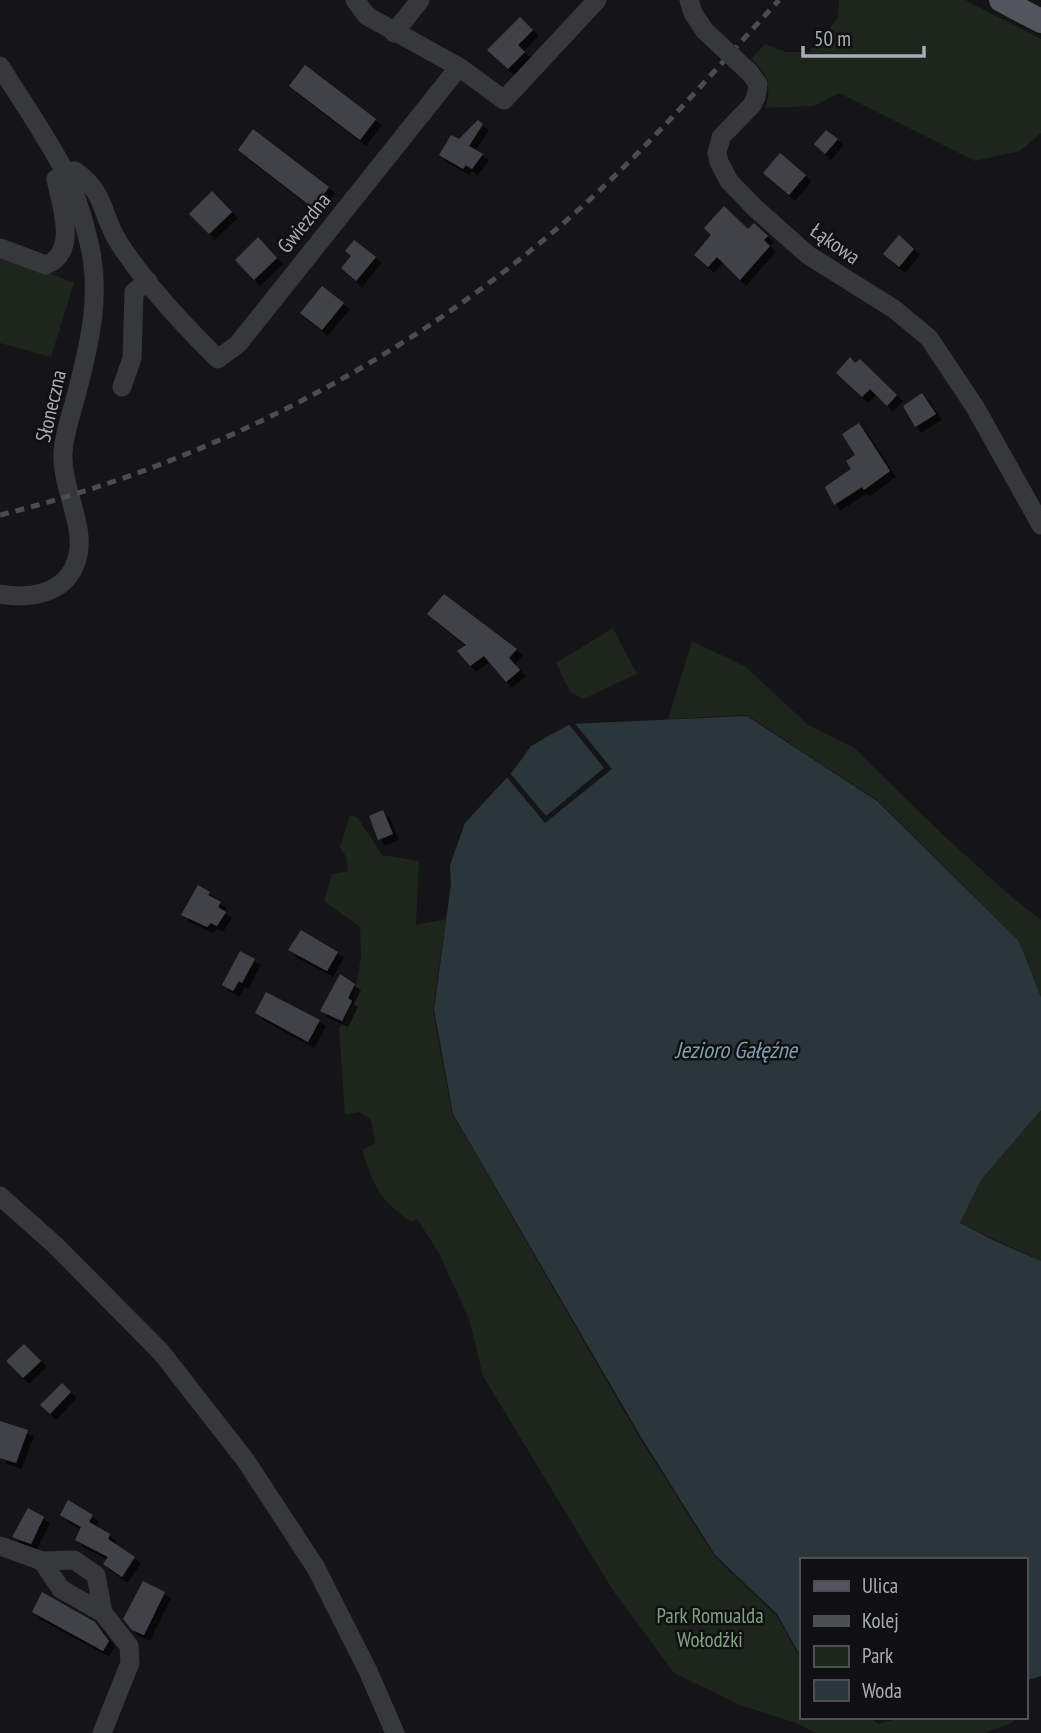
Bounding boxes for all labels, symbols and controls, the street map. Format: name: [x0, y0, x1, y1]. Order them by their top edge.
scale bar: [803, 14, 924, 58]
text: 50 m: [814, 25, 851, 52]
street label: Gwiezdna: [271, 187, 336, 258]
street label: Łąkowa: [805, 217, 865, 270]
street label: Słoneczna: [29, 367, 72, 445]
water label: Jezioro Gałęźne: [674, 1035, 799, 1064]
legend: [800, 1558, 1027, 1719]
text: Ulica: [862, 1572, 898, 1599]
park label: Park Romualda Wołodźki: [656, 1602, 764, 1653]
text: Kolej: [862, 1607, 899, 1634]
text: Park: [862, 1642, 893, 1669]
text: Woda: [862, 1677, 902, 1704]

